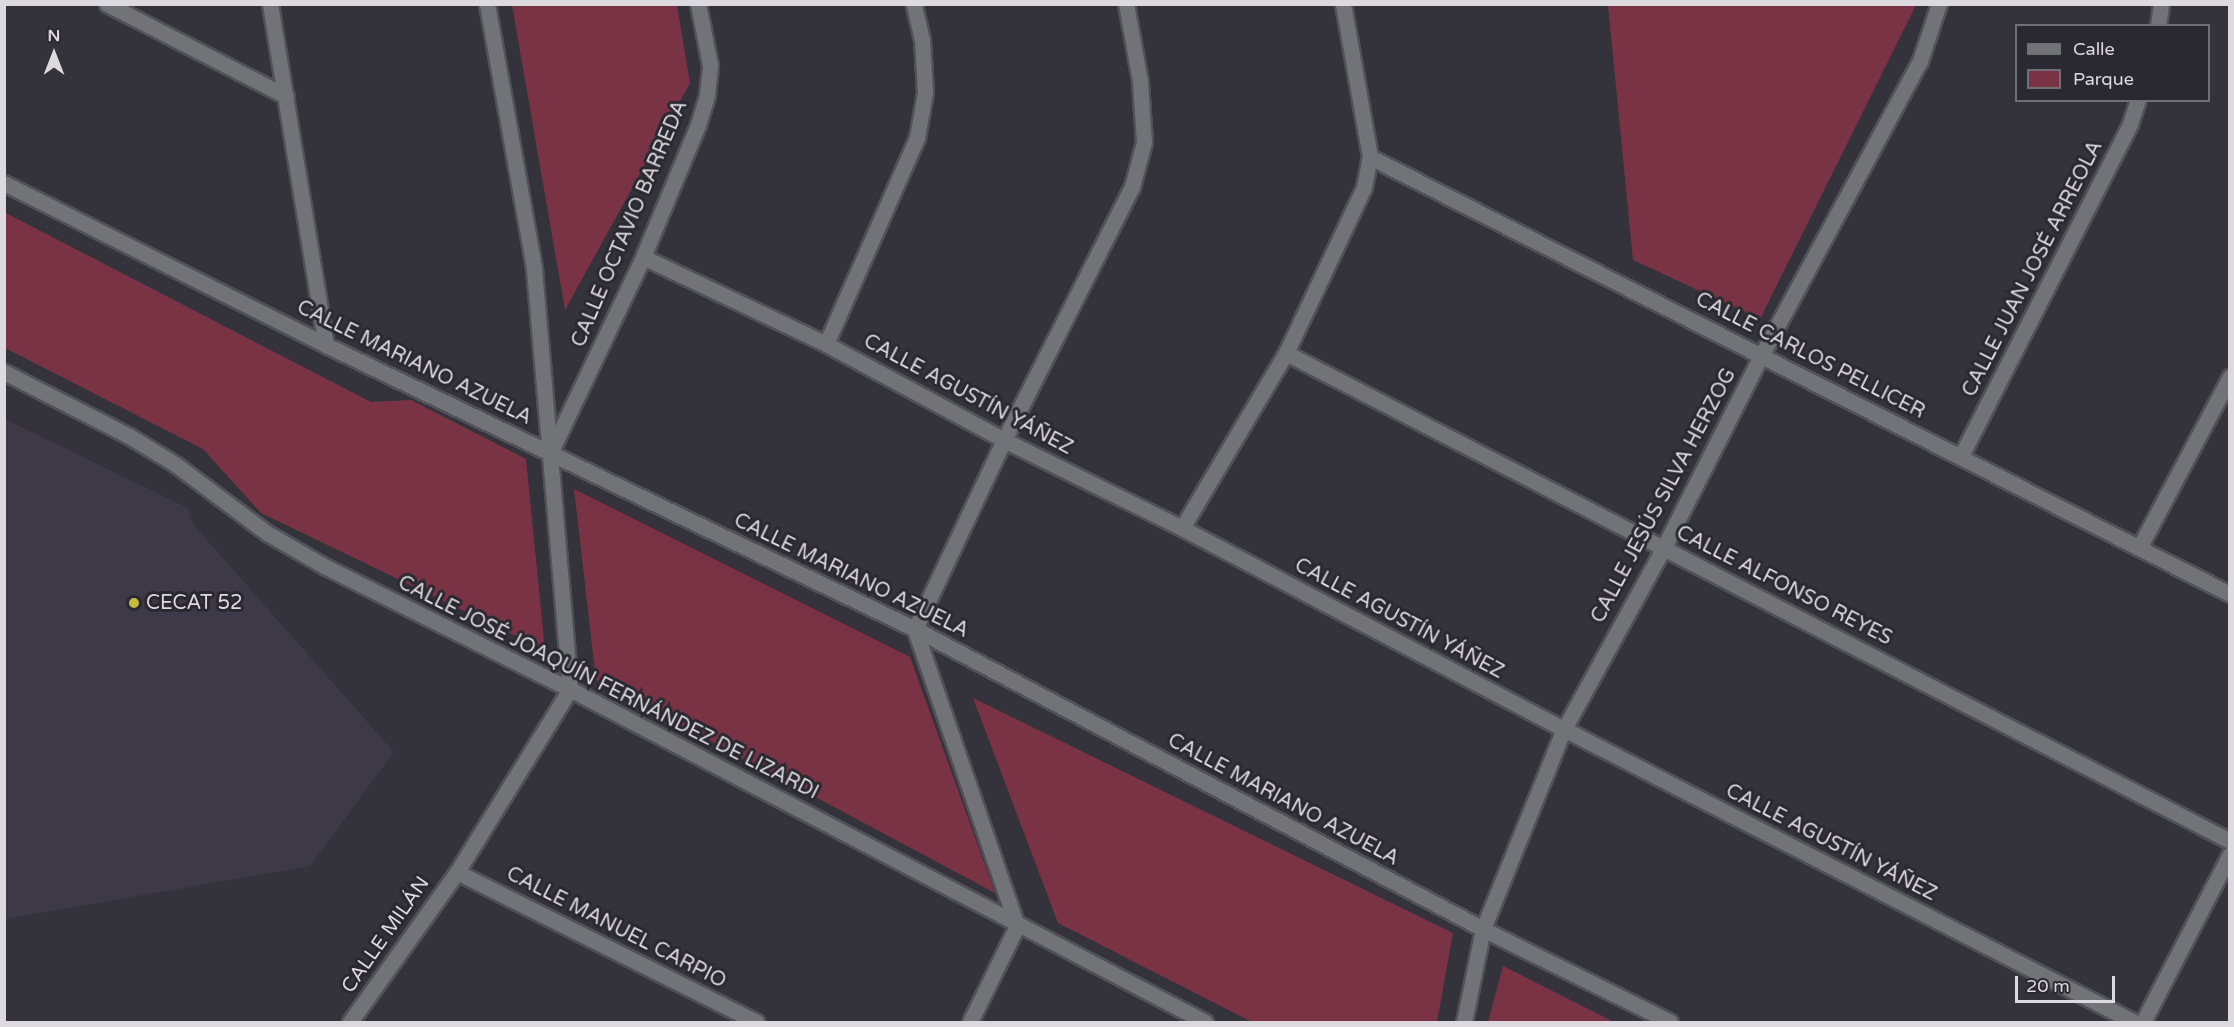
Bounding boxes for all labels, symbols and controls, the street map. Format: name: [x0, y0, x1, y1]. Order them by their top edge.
north arrow: [24, 24, 84, 84]
legend: [2015, 24, 2210, 102]
text: N: [48, 26, 60, 46]
text: Calle: [2073, 38, 2115, 60]
text: Parque: [2073, 68, 2134, 90]
street label: CALLE OCTAVIO BARREDA: [567, 97, 693, 351]
street label: CALLE JUAN JOSÉ ARREOLA: [1958, 137, 2108, 401]
street label: CALLE CARLOS PELLICER: [1691, 288, 1929, 424]
street label: CALLE MARIANO AZUELA: [293, 296, 535, 430]
street label: CALLE AGUSTÍN YÁÑEZ: [859, 330, 1077, 460]
street label: CALLE JESÚS SILVA HERZOG: [1587, 365, 1741, 627]
street label: CALLE MARIANO AZUELA: [730, 509, 972, 643]
street label: CALLE ALFONSO REYES: [1672, 521, 1896, 651]
street label: CALLE AGUSTÍN YÁÑEZ: [1290, 554, 1508, 684]
street label: CALLE JOSÉ JOAQUÍN FERNÁNDEZ DE LIZARDI: [394, 571, 822, 805]
place label: CECAT 52: [146, 591, 243, 615]
marker: CECAT 52: [127, 596, 141, 610]
street label: CALLE MARIANO AZUELA: [1163, 729, 1403, 871]
street label: CALLE AGUSTÍN YÁÑEZ: [1722, 779, 1940, 907]
street label: CALLE MANUEL CARPIO: [502, 862, 730, 994]
street label: CALLE MILÁN: [337, 872, 435, 998]
scale bar: [2018, 964, 2118, 1002]
text: 20 m: [2026, 975, 2070, 997]

